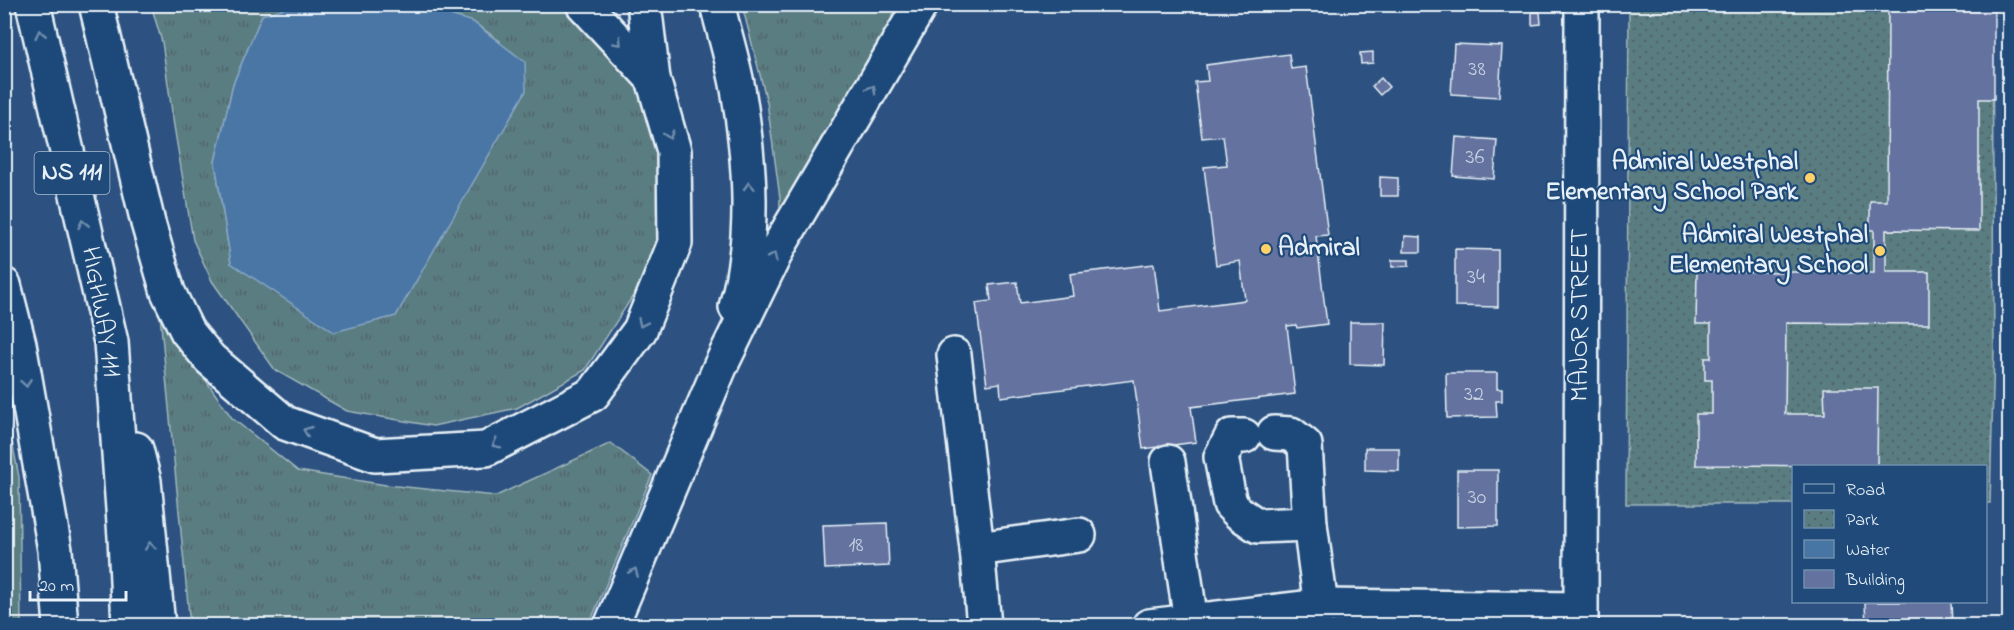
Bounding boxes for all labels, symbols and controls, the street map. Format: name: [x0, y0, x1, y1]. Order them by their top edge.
one-way arrow: [34, 29, 47, 39]
one-way arrow: [611, 35, 622, 46]
house number: 38: [1468, 54, 1486, 86]
one-way arrow: [864, 85, 876, 95]
one-way arrow: [662, 129, 675, 140]
house number: 36: [1466, 142, 1485, 174]
place label: Admiral Westphal Elementary School Park: [1545, 144, 1799, 212]
road number: NS 111: [34, 152, 110, 194]
marker: Admiral Westphal Elementary School Park: [1803, 171, 1817, 185]
one-way arrow: [743, 181, 756, 190]
place label: Admiral Westphal Elementary School: [1669, 217, 1868, 285]
one-way arrow: [78, 219, 91, 229]
street label: MAJOR STREET: [1562, 228, 1600, 402]
place label: Admiral: [1278, 230, 1360, 268]
marker: Admiral: [1259, 242, 1273, 256]
street label: HIGHWAY 111: [70, 244, 130, 380]
marker: Admiral Westphal Elementary School: [1873, 244, 1887, 258]
one-way arrow: [766, 253, 778, 264]
house number: 34: [1467, 262, 1485, 294]
one-way arrow: [637, 317, 649, 328]
one-way arrow: [19, 377, 32, 387]
house number: 32: [1464, 379, 1484, 411]
one-way arrow: [302, 425, 313, 438]
one-way arrow: [492, 436, 503, 448]
legend: [1792, 465, 1987, 603]
text: Road: [1846, 478, 1885, 504]
house number: 30: [1468, 482, 1486, 514]
text: Park: [1846, 508, 1879, 534]
house number: 18: [848, 530, 864, 562]
text: Water: [1846, 538, 1890, 564]
one-way arrow: [144, 542, 157, 551]
scale bar: [30, 564, 126, 602]
one-way arrow: [627, 567, 639, 578]
text: Building: [1845, 568, 1905, 595]
text: 20 m: [39, 574, 74, 600]

